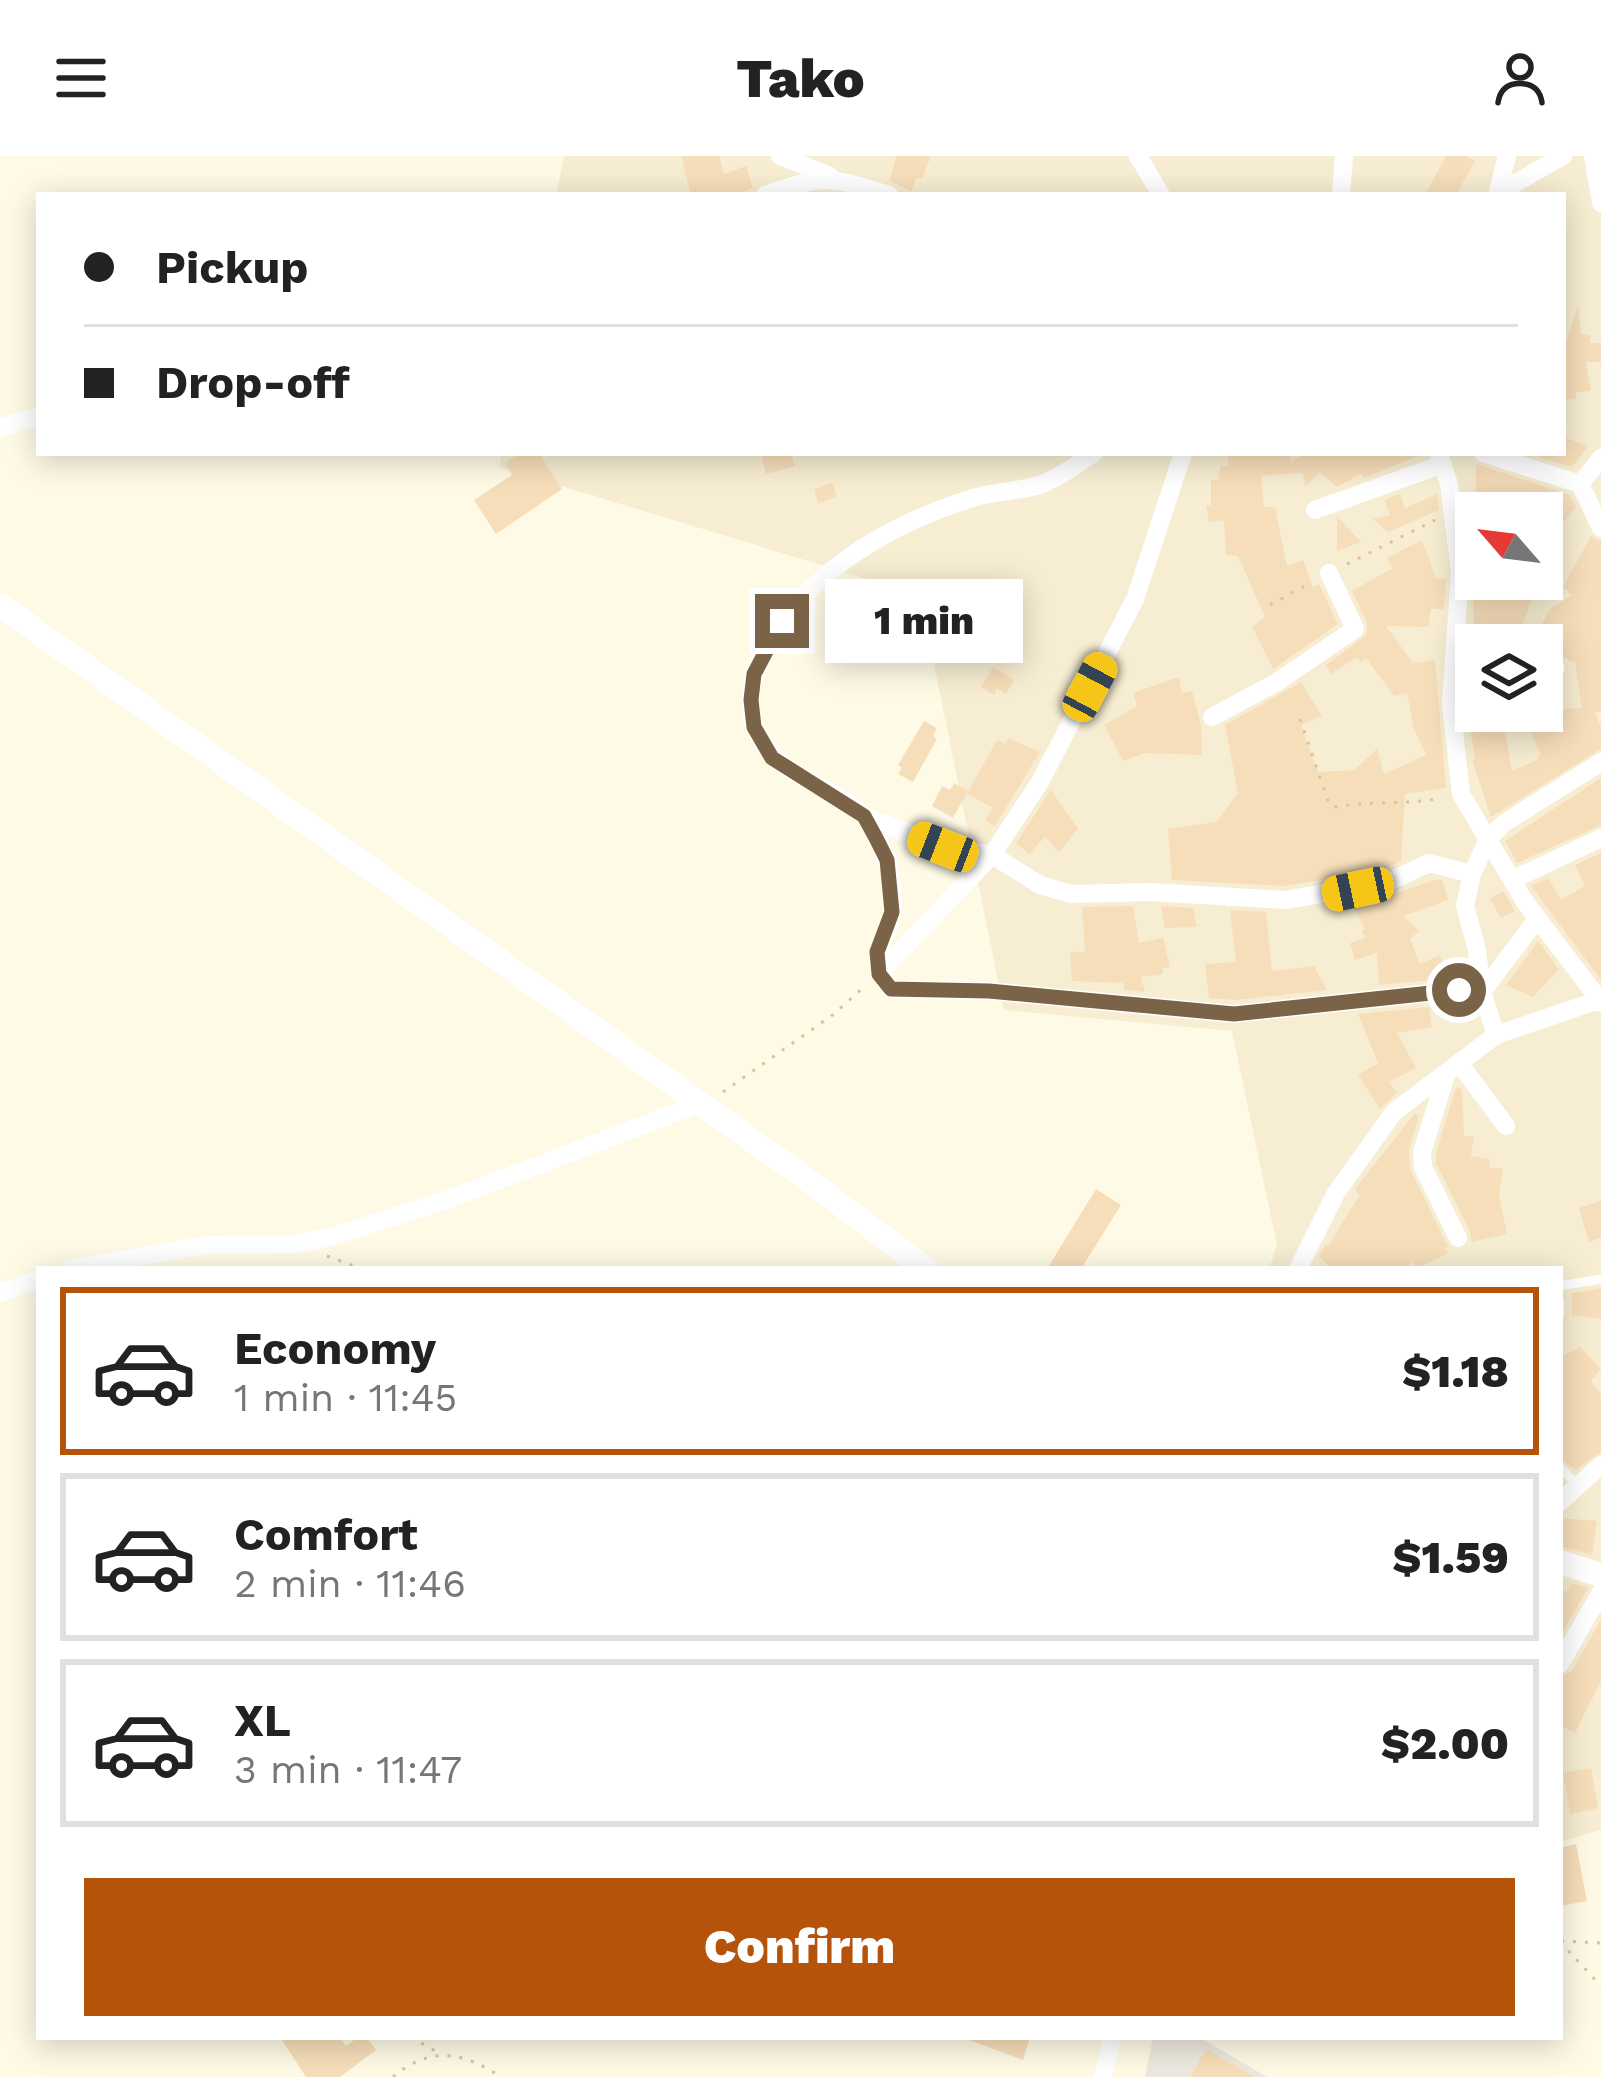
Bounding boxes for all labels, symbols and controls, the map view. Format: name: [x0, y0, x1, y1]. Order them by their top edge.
icon: menu: [48, 45, 114, 111]
icon: person: [1487, 45, 1553, 111]
text: Tako: [736, 47, 865, 110]
text: Pickup: [156, 241, 308, 294]
text: Drop-off: [156, 356, 350, 409]
north arrow: [1455, 492, 1563, 600]
map controls: [1455, 492, 1563, 732]
callout: 1 min: [824, 579, 1022, 663]
route end: [755, 594, 809, 648]
text: 1 min: [874, 598, 974, 643]
button: layers: [1455, 624, 1563, 732]
car: [1057, 647, 1123, 727]
car: [903, 817, 983, 877]
car: [1319, 864, 1397, 914]
route start: [1432, 963, 1486, 1017]
icon: car: [90, 1317, 198, 1425]
text: Economy: [234, 1322, 436, 1375]
text: $1.18: [1402, 1345, 1509, 1398]
text: 1 min · 11:45: [234, 1375, 457, 1420]
icon: car: [90, 1503, 198, 1611]
text: Comfort: [234, 1508, 418, 1561]
text: $1.59: [1392, 1531, 1509, 1584]
text: 2 min · 11:46: [234, 1561, 466, 1606]
icon: car: [90, 1689, 198, 1797]
text: XL: [234, 1694, 291, 1747]
text: $2.00: [1381, 1717, 1509, 1770]
text: 3 min · 11:47: [234, 1747, 462, 1792]
button: Confirm: [84, 1878, 1515, 2016]

